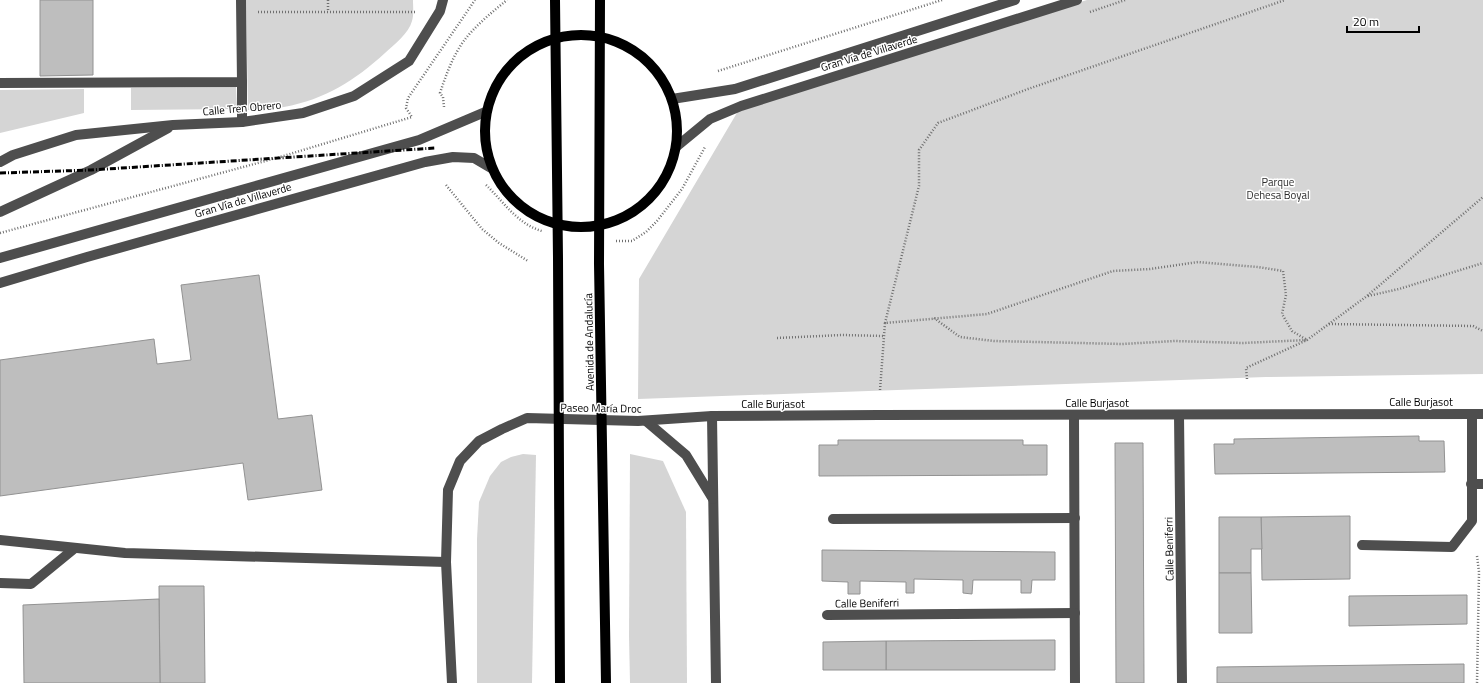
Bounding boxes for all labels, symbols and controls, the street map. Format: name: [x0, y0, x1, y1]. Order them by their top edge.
scale bar: [1347, 8, 1419, 34]
text: 20 m: [1353, 12, 1379, 31]
street label: Gran Vía de Villaverde: [819, 31, 920, 75]
street label: Calle Tren Obrero: [202, 97, 282, 119]
park label: Parque Dehesa Boyal: [1247, 174, 1309, 203]
street label: Gran Vía de Villaverde: [193, 178, 294, 221]
street label: Avenida de Andalucía: [580, 292, 598, 391]
street label: Calle Burjasot: [1389, 394, 1453, 410]
street label: Calle Burjasot: [1065, 395, 1129, 411]
street label: Calle Burjasot: [741, 396, 805, 412]
street label: Paseo María Droc: [560, 399, 642, 417]
street label: Calle Beniferri: [1160, 517, 1178, 581]
street label: Calle Beniferri: [835, 594, 899, 612]

